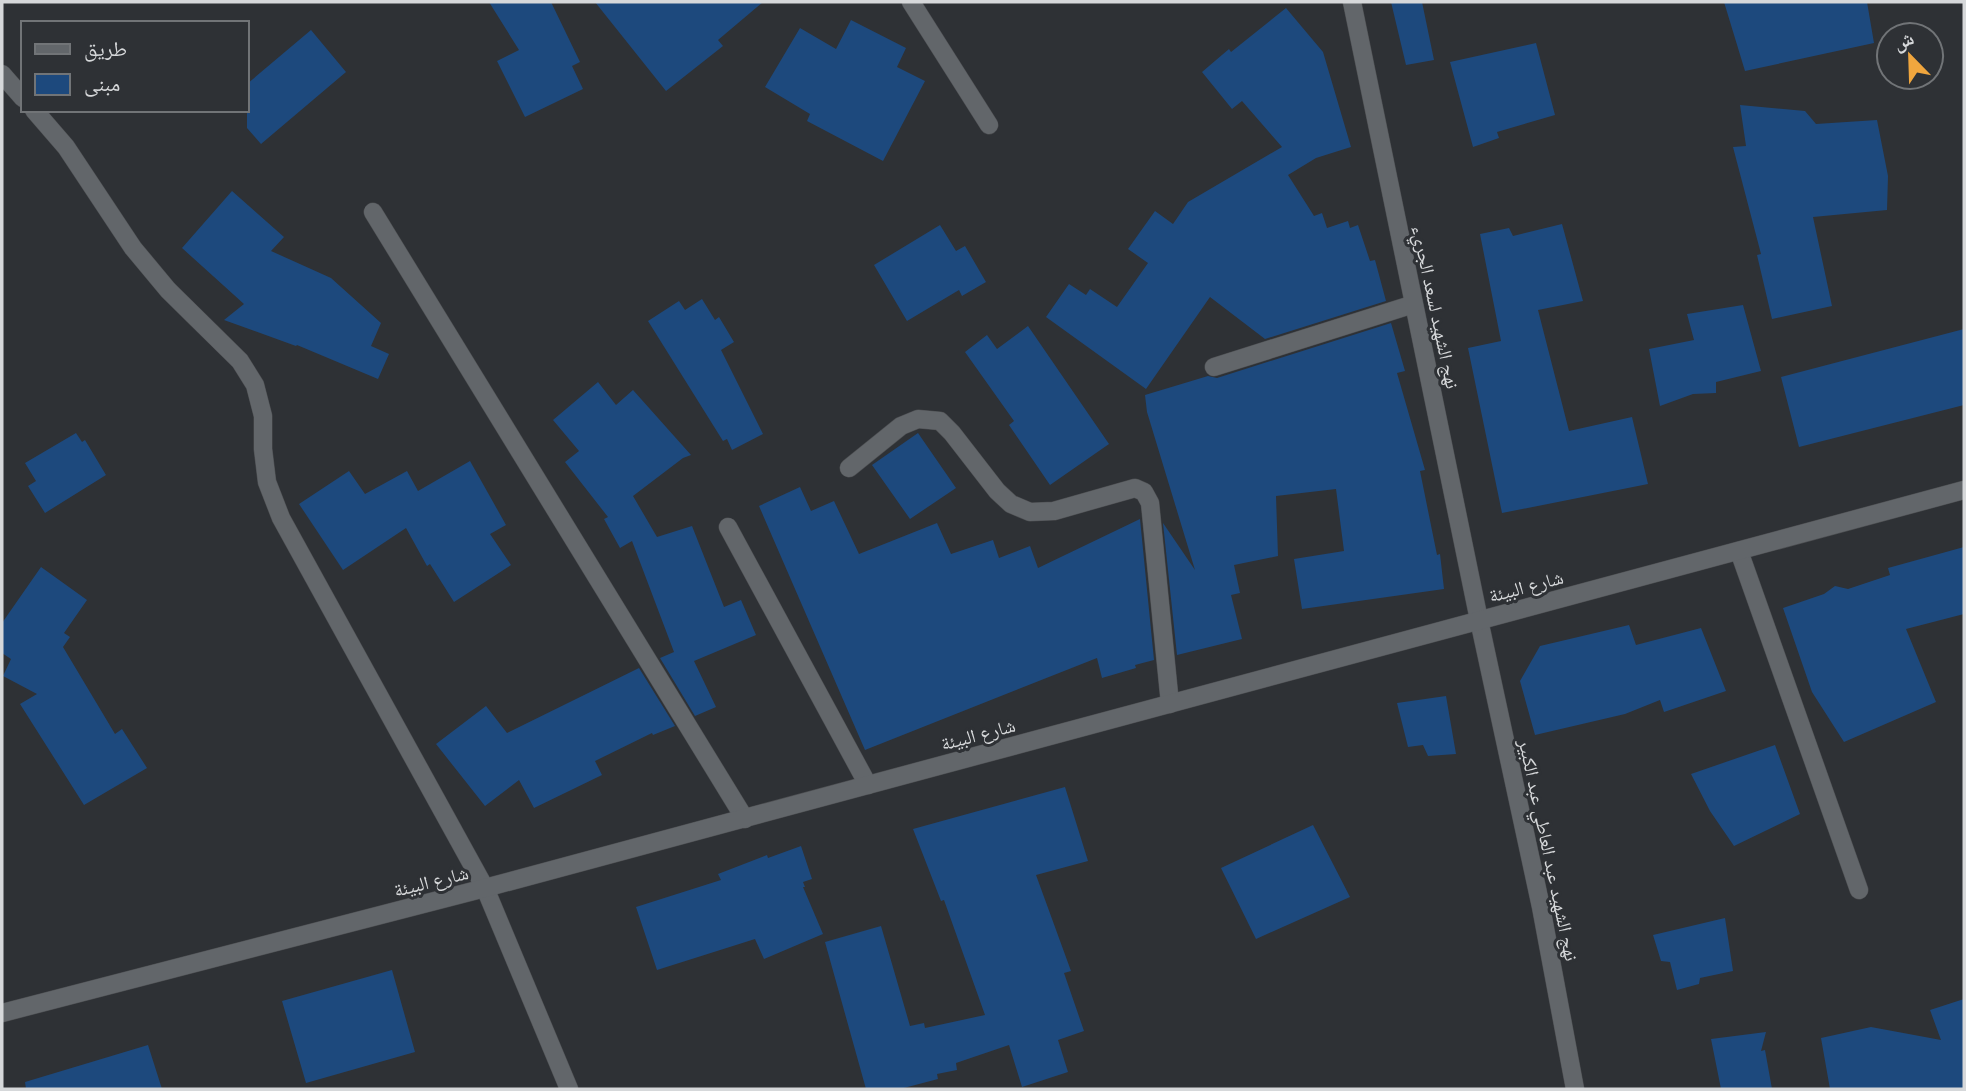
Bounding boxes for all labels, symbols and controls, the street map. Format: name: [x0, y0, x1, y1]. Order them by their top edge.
legend: [21, 21, 248, 112]
north arrow: [1875, 21, 1945, 91]
text: ش: [1889, 24, 1918, 56]
text: طريق: [84, 34, 127, 62]
text: مبنى: [84, 69, 120, 97]
street label: نهج الشهيد لسعد الجريء: [1403, 223, 1466, 392]
street label: شارع البيئة: [1486, 564, 1566, 608]
street label: شارع البيئة: [938, 712, 1018, 756]
street label: نهج الشهيد عبد العاطي عبد الكبير: [1510, 736, 1585, 964]
street label: شارع البيئة: [391, 859, 471, 903]

